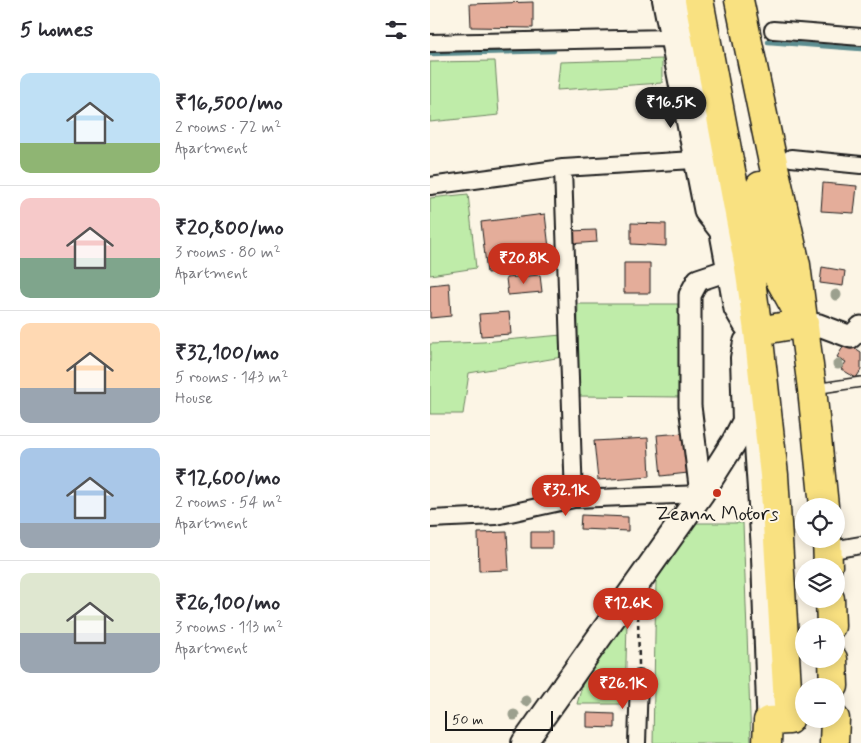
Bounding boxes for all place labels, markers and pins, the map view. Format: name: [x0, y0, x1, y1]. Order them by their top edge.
pin: ₹16.5K: [630, 86, 712, 129]
pin: ₹20.8K: [483, 242, 565, 285]
pin: ₹32.1K: [525, 474, 607, 517]
marker: Zeann Motors: [711, 487, 723, 499]
place label: Zeann Motors: [656, 501, 779, 528]
pin: ₹12.6K: [587, 588, 669, 630]
pin: ₹26.1K: [582, 668, 664, 710]

